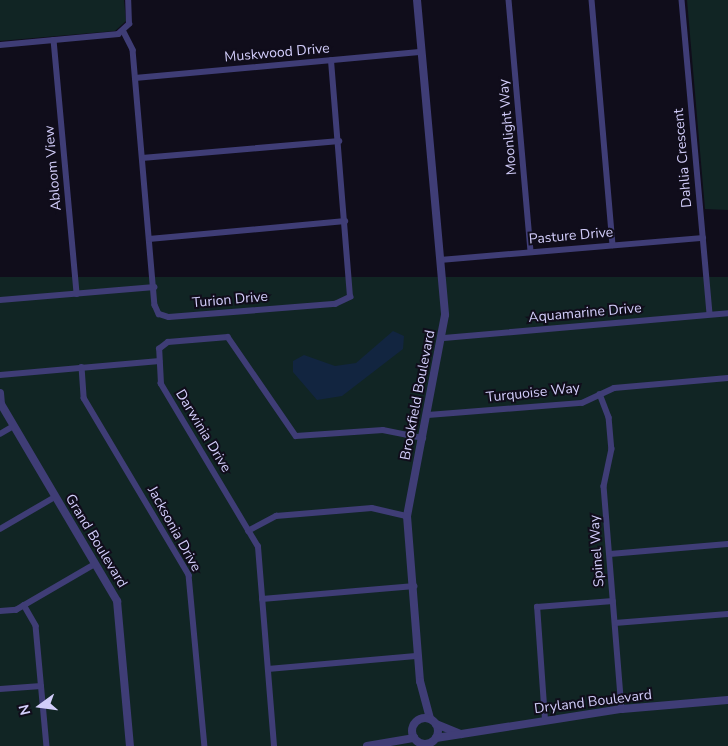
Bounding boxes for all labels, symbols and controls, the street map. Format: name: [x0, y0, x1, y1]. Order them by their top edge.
street label: Muskwood Drive: [224, 40, 330, 66]
street label: Moonlight Way: [495, 78, 521, 176]
street label: Dahlia Crescent: [670, 108, 696, 208]
street label: Abloom View: [41, 125, 65, 211]
street label: Pasture Drive: [528, 224, 614, 248]
street label: Turion Drive: [191, 288, 269, 312]
street label: Aquamarine Drive: [528, 300, 642, 326]
street label: Brookfield Boulevard: [397, 329, 439, 461]
street label: Turquoise Way: [485, 380, 581, 406]
street label: Darwinia Drive: [172, 387, 234, 475]
street label: Jacksonia Drive: [144, 483, 204, 575]
street label: Grand Boulevard: [61, 491, 131, 591]
street label: Spinel Way: [586, 514, 608, 588]
north arrow: [15, 681, 65, 731]
street label: Dryland Boulevard: [533, 686, 653, 718]
text: N: [14, 702, 35, 717]

